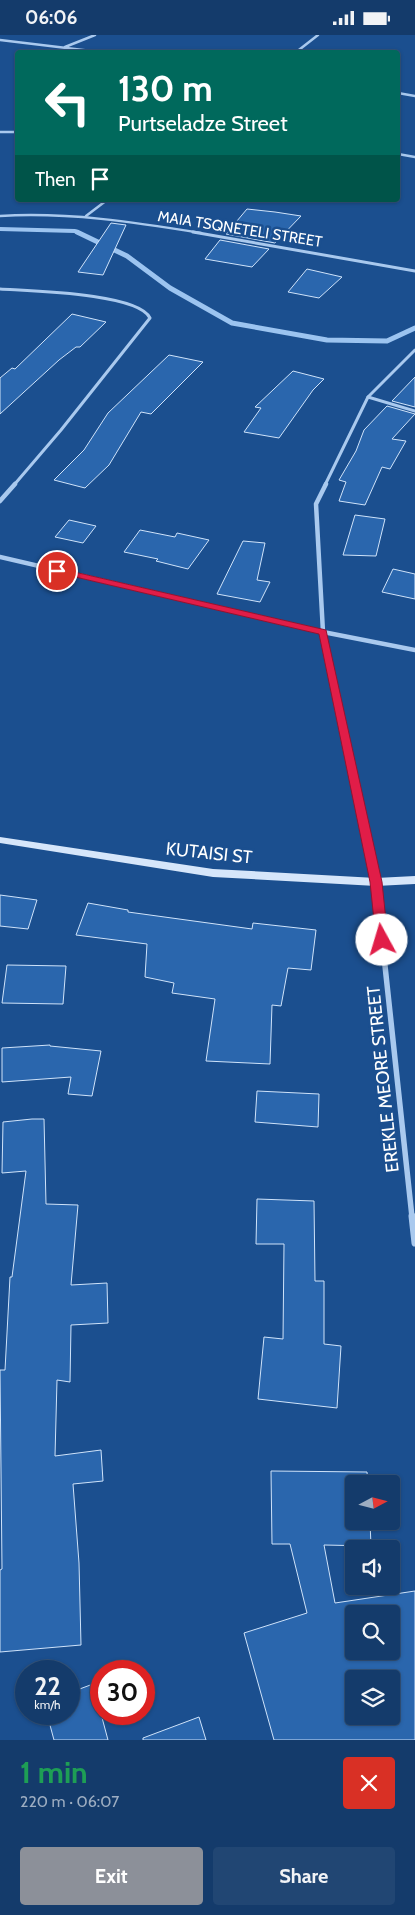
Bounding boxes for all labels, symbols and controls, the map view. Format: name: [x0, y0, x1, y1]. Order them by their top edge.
text: 06:06: [25, 6, 77, 29]
text: 130 m: [118, 67, 213, 110]
icon: left: [35, 70, 100, 135]
text: Purtseladze Street: [118, 110, 288, 137]
icon: arrive: [86, 165, 114, 193]
text: Then: [35, 168, 76, 191]
street label: MAIA TSQNETELI STREET: [156, 207, 324, 251]
pin: [36, 550, 78, 592]
icon: arrive: [43, 557, 71, 585]
street label: KUTAISI ST: [165, 838, 254, 869]
position arrow: [355, 913, 407, 965]
street label: EREKLE MEORE STREET: [362, 984, 404, 1173]
north arrow: [345, 1475, 400, 1530]
map controls: [345, 1475, 400, 1725]
button: sound: [345, 1540, 400, 1595]
button: search: [345, 1605, 400, 1660]
speed limit sign: 30: [90, 1660, 155, 1725]
button: layers: [345, 1670, 400, 1725]
text: 22: [34, 1671, 61, 1701]
text: km/h: [34, 1697, 61, 1712]
text: 1 min: [20, 1754, 88, 1791]
button: close: [343, 1757, 395, 1809]
text: 220 m · 06:07: [20, 1792, 119, 1811]
button: Exit: [20, 1847, 203, 1905]
button: Share: [213, 1847, 395, 1905]

